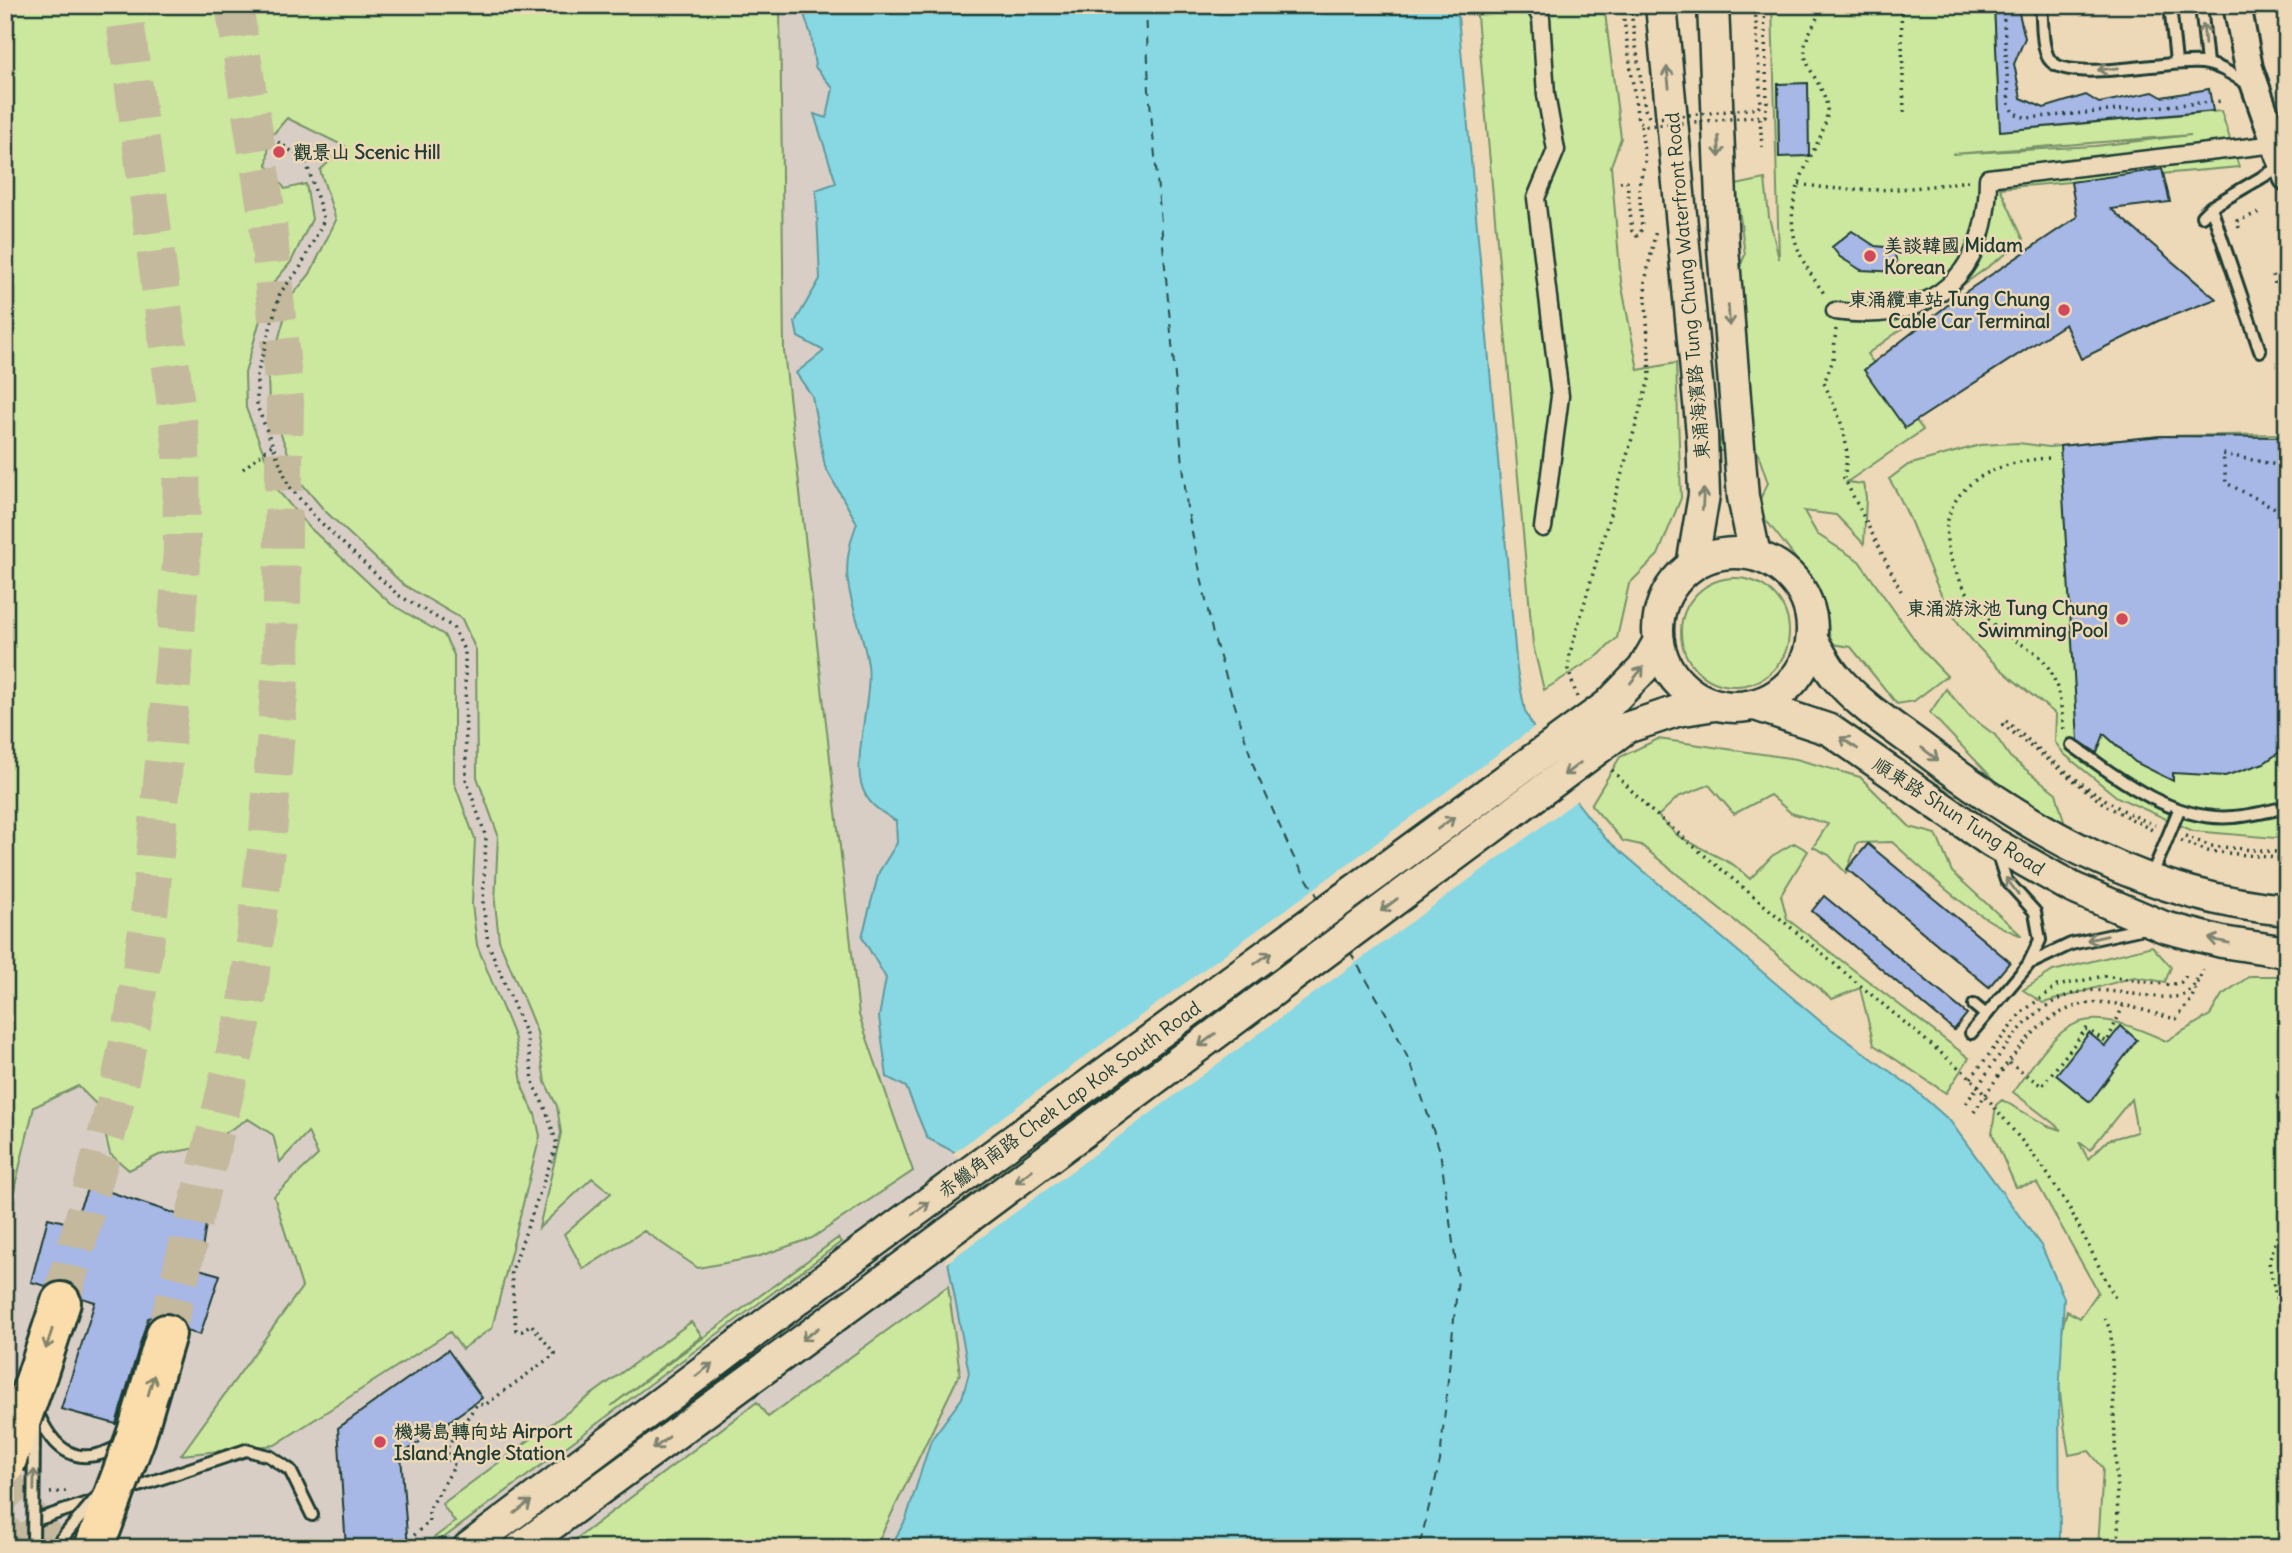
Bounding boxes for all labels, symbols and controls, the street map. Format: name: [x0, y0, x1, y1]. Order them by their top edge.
one-way arrow: [2197, 23, 2210, 46]
one-way arrow: [2097, 63, 2120, 76]
one-way arrow: [1661, 66, 1674, 89]
street label: 東涌海濱路 Tung Chung Waterfront Road: [1660, 111, 1714, 461]
one-way arrow: [1713, 135, 1726, 158]
place label: 觀景山 Scenic Hill: [293, 140, 441, 164]
marker: 觀景山 Scenic Hill: [271, 144, 287, 160]
place label: 美談韓國 Midam Korean: [1884, 233, 2023, 279]
marker: 美談韓國 Midam Korean: [1862, 248, 1878, 264]
place label: 東涌纜車站 Tung Chung Cable Car Terminal: [1849, 287, 2050, 333]
marker: 東涌纜車站 Tung Chung Cable Car Terminal: [2056, 302, 2072, 318]
one-way arrow: [1723, 305, 1736, 327]
one-way arrow: [1696, 488, 1709, 511]
place label: 東涌游泳池 Tung Chung Swimming Pool: [1907, 596, 2108, 642]
marker: 東涌游泳池 Tung Chung Swimming Pool: [2114, 611, 2130, 627]
one-way arrow: [1629, 667, 1644, 685]
one-way arrow: [1840, 736, 1859, 750]
one-way arrow: [1921, 747, 1939, 762]
street label: 順東路 Shun Tung Road: [1869, 751, 2049, 881]
one-way arrow: [1562, 761, 1581, 776]
one-way arrow: [1436, 816, 1455, 830]
one-way arrow: [2005, 876, 2020, 895]
one-way arrow: [1380, 897, 1399, 912]
one-way arrow: [2086, 931, 2109, 945]
one-way arrow: [2209, 934, 2231, 947]
one-way arrow: [1253, 950, 1272, 965]
street label: 赤鱲角南路 Chek Lap Kok South Road: [933, 996, 1205, 1202]
one-way arrow: [1198, 1033, 1216, 1048]
one-way arrow: [1015, 1169, 1034, 1184]
one-way arrow: [911, 1200, 930, 1215]
one-way arrow: [42, 1327, 54, 1349]
one-way arrow: [801, 1327, 820, 1341]
one-way arrow: [695, 1362, 713, 1377]
one-way arrow: [146, 1374, 159, 1396]
place label: 機場島轉向站 Airport Island Angle Station: [394, 1419, 573, 1465]
marker: 機場島轉向站 Airport Island Angle Station: [372, 1434, 388, 1450]
one-way arrow: [652, 1435, 671, 1450]
one-way arrow: [27, 1468, 41, 1491]
one-way arrow: [513, 1499, 532, 1514]

